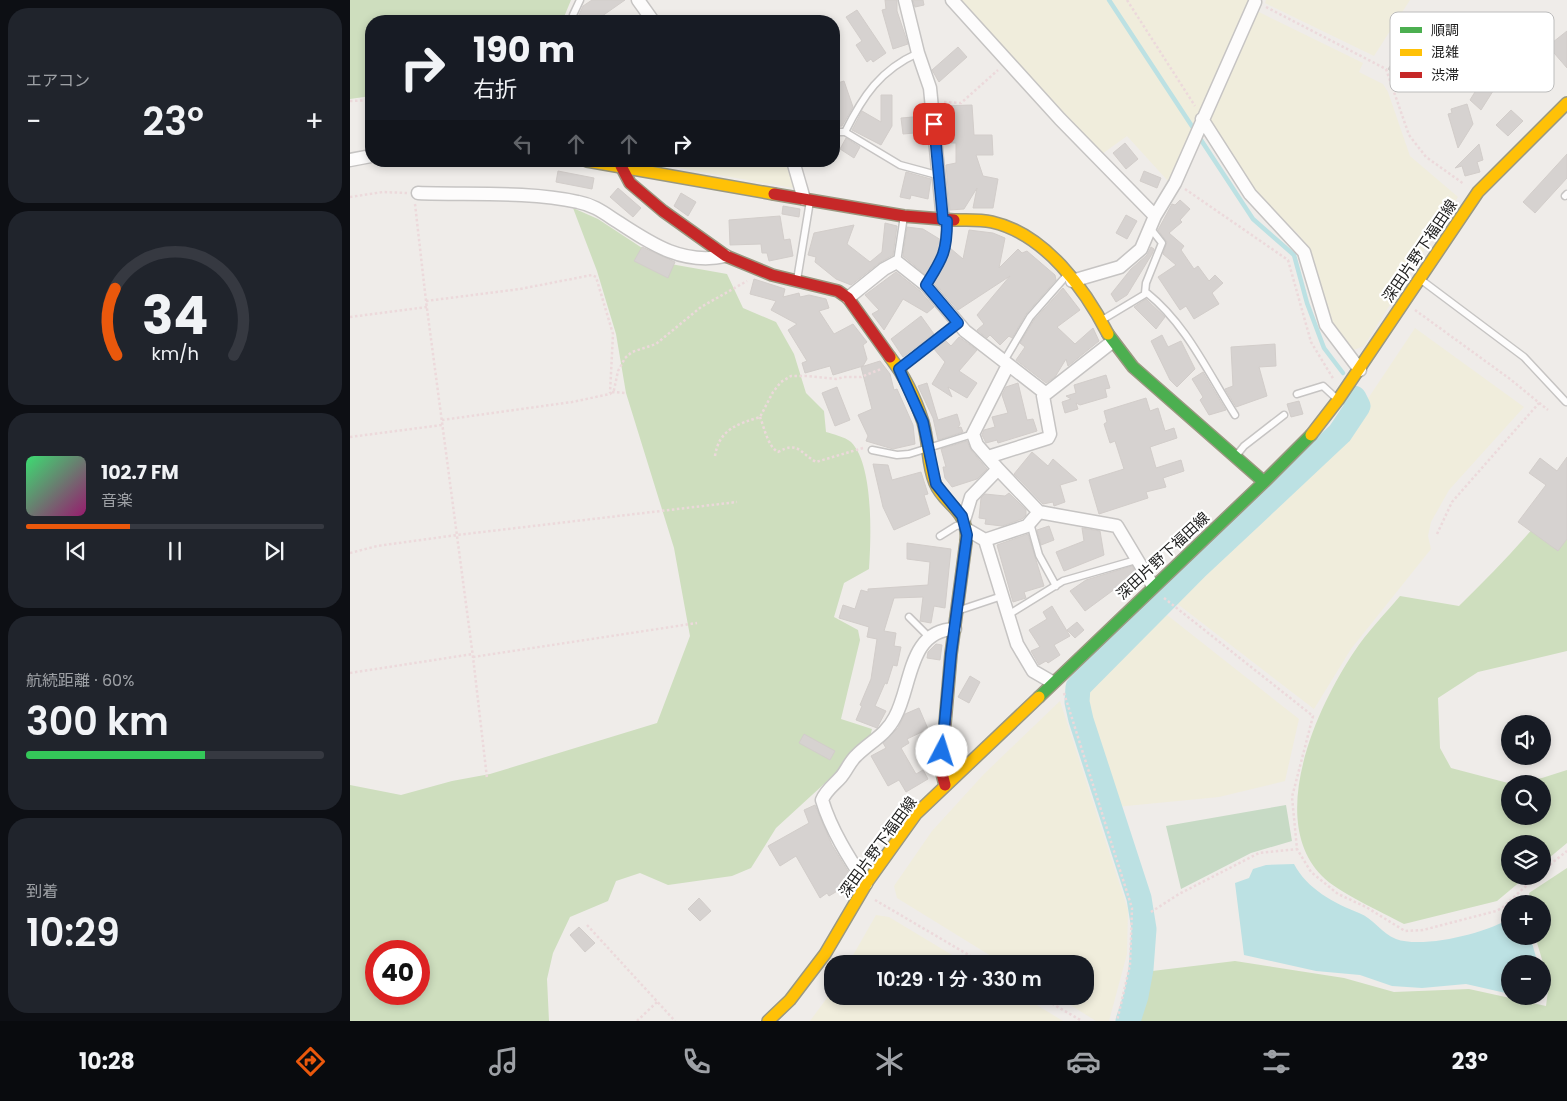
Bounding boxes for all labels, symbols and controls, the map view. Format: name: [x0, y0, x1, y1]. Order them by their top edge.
legend: [1390, 12, 1554, 92]
text: 順調: [1431, 20, 1459, 40]
text: 190 m: [473, 25, 575, 74]
icon: right: [390, 35, 455, 100]
text: 混雑: [1431, 42, 1459, 62]
text: 渋滞: [1431, 65, 1459, 85]
text: エアコン: [26, 69, 90, 92]
text: 右折: [473, 74, 517, 105]
text: 23°: [142, 95, 204, 148]
text: −: [26, 102, 41, 141]
text: +: [305, 102, 324, 141]
pin: [913, 103, 955, 145]
icon: arrive: [920, 110, 948, 138]
icon: left: [509, 130, 537, 158]
icon: ahead: [562, 130, 590, 158]
icon: ahead: [615, 130, 643, 158]
icon: right: [668, 130, 696, 158]
street label: 深田片野下福田線: [1377, 195, 1462, 306]
text: 34: [142, 279, 208, 352]
text: km/h: [151, 341, 199, 366]
text: 102.7 FM: [101, 459, 179, 486]
text: 音楽: [101, 489, 133, 512]
street label: 深田片野下福田線: [1112, 507, 1214, 604]
icon: previous: [62, 537, 90, 565]
icon: pause: [161, 537, 189, 565]
icon: next: [260, 537, 288, 565]
text: 航続距離 · 60%: [26, 669, 134, 692]
text: 300 km: [26, 695, 169, 748]
map controls: [1501, 715, 1551, 1005]
button: sound: [1501, 715, 1551, 765]
position arrow: [915, 724, 967, 776]
button: search: [1501, 775, 1551, 825]
street label: 深田片野下福田線: [834, 792, 921, 901]
button: layers: [1501, 835, 1551, 885]
text: 到着: [26, 880, 58, 903]
button: +: [1501, 895, 1551, 945]
text: 10:29: [26, 906, 120, 959]
speed limit sign: 40: [365, 940, 430, 1005]
button: −: [1501, 955, 1551, 1005]
text: 10:29 · 1 分 · 330 m: [876, 966, 1042, 993]
icon: directions: [293, 1044, 328, 1079]
icon: music: [486, 1044, 521, 1079]
icon: phone: [679, 1044, 714, 1079]
icon: climate: [872, 1044, 907, 1079]
icon: car: [1066, 1044, 1101, 1079]
icon: filters: [1259, 1044, 1294, 1079]
text: 10:28: [79, 1046, 135, 1077]
text: 23°: [1452, 1046, 1488, 1077]

